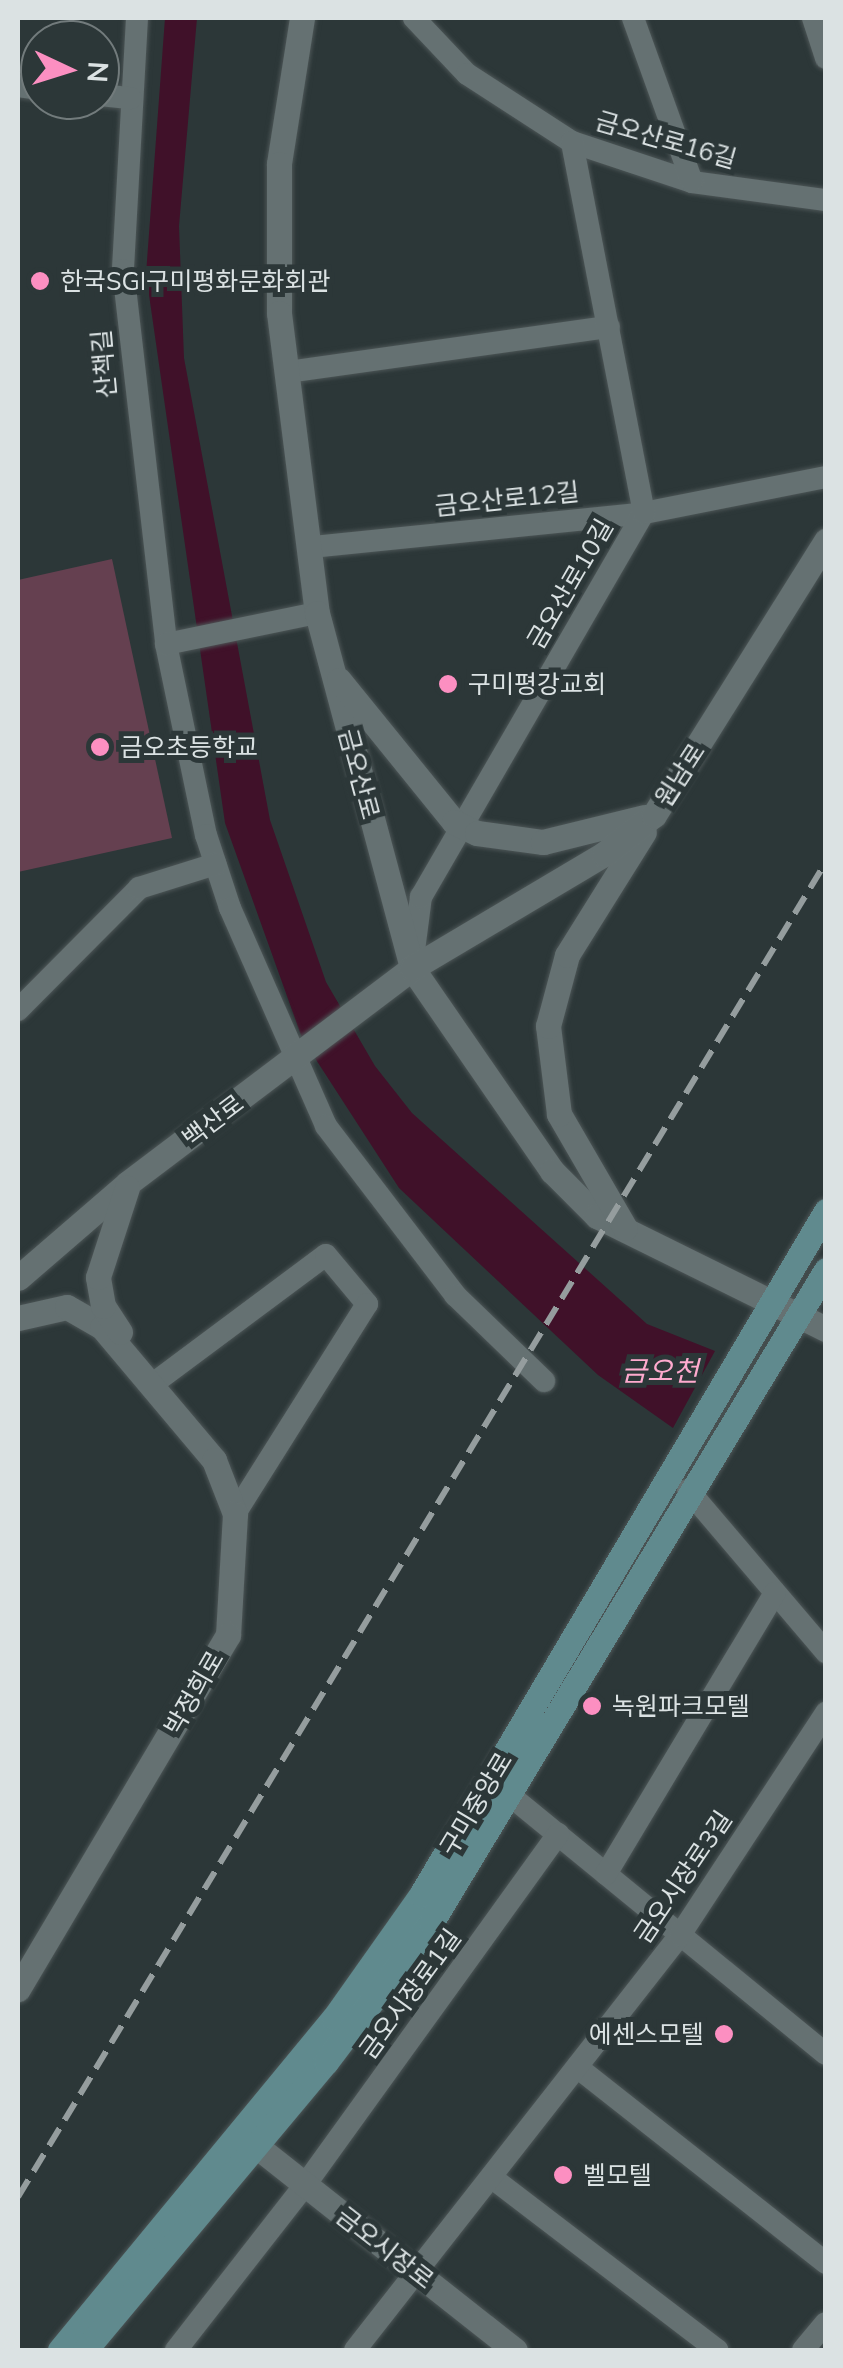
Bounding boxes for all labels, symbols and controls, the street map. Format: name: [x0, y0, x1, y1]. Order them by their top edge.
north arrow: [20, 20, 120, 120]
text: N: [80, 60, 117, 84]
street label: 금오산로16길: [592, 106, 740, 174]
place label: 한국SGI구미평화문화회관: [60, 266, 330, 296]
marker: 한국SGI구미평화문화회관: [29, 270, 51, 292]
street label: 산책길: [86, 328, 122, 400]
street label: 금오산로12길: [433, 477, 581, 521]
street label: 금오산로10길: [521, 514, 619, 654]
place label: 구미평강교회: [468, 669, 606, 699]
marker: 구미평강교회: [437, 673, 459, 695]
street label: 금오산로: [333, 726, 385, 822]
place label: 금오초등학교: [120, 732, 258, 762]
marker: 금오초등학교: [89, 736, 111, 758]
street label: 원남로: [649, 738, 711, 812]
street label: 백산로: [176, 1088, 250, 1154]
water label: 금오천: [621, 1354, 699, 1388]
street label: 박정희로: [158, 1646, 230, 1740]
place label: 녹원파크모텔: [612, 1691, 750, 1721]
marker: 녹원파크모텔: [581, 1695, 603, 1717]
street label: 구미중앙로: [434, 1747, 518, 1861]
street label: 금오시장로3길: [628, 1805, 738, 1949]
street label: 금오시장로1길: [353, 1923, 467, 2065]
place label: 에센스모텔: [589, 2019, 704, 2049]
marker: 에센스모텔: [713, 2023, 735, 2045]
place label: 벨모텔: [583, 2160, 652, 2190]
marker: 벨모텔: [552, 2164, 574, 2186]
street label: 금오시장로: [330, 2201, 440, 2295]

